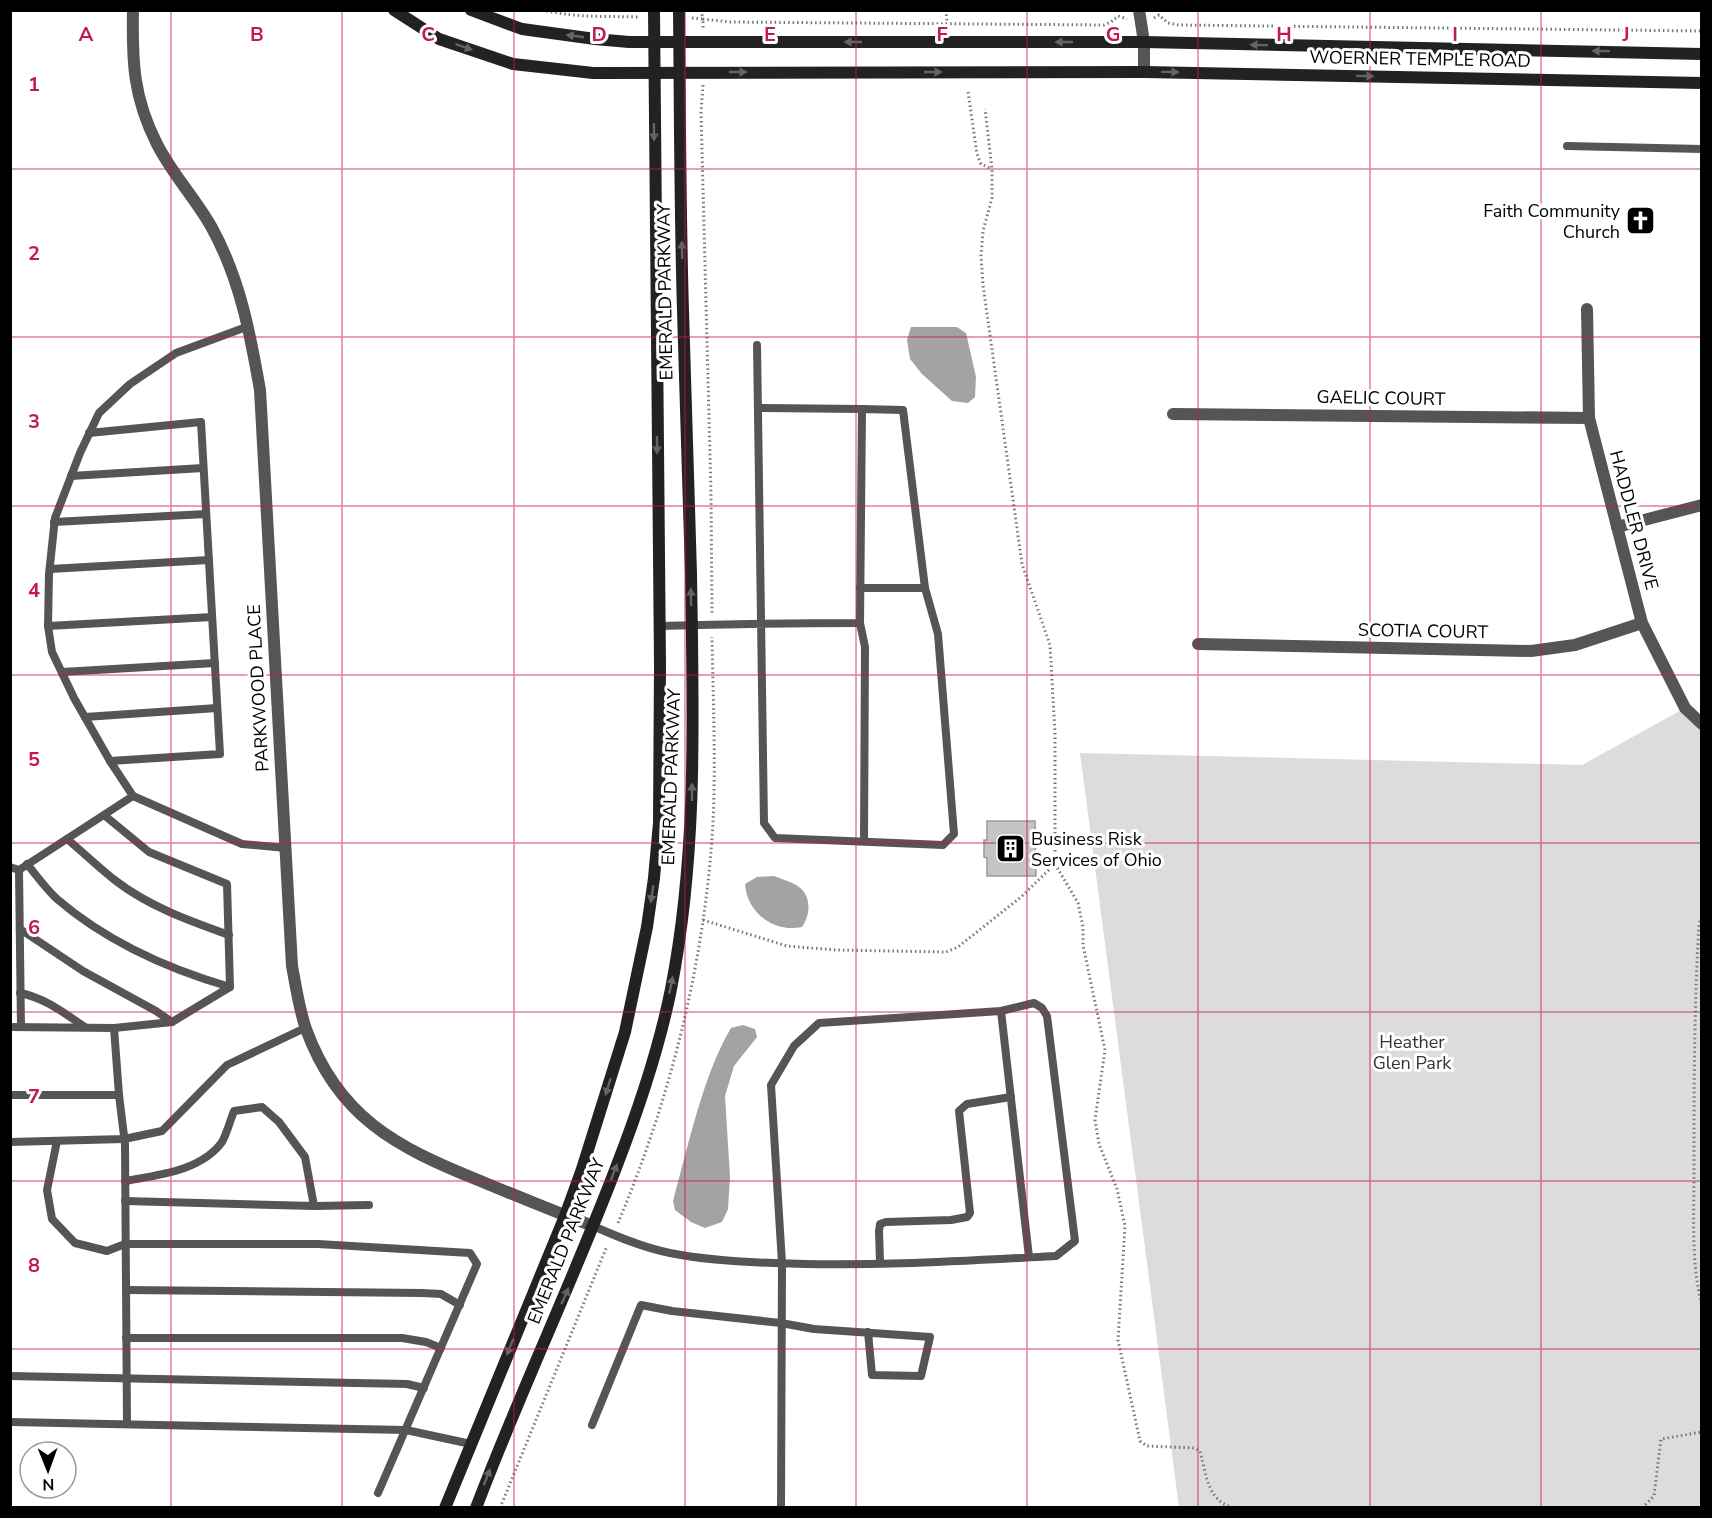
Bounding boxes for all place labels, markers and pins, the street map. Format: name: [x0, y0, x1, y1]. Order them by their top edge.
place label: Faith Community Church: [1483, 199, 1621, 244]
church icon: Faith Community Church: [1625, 205, 1657, 237]
place label: Business Risk Services of Ohio: [1031, 827, 1162, 872]
building icon: Business Risk Services of Ohio: [994, 833, 1026, 865]

